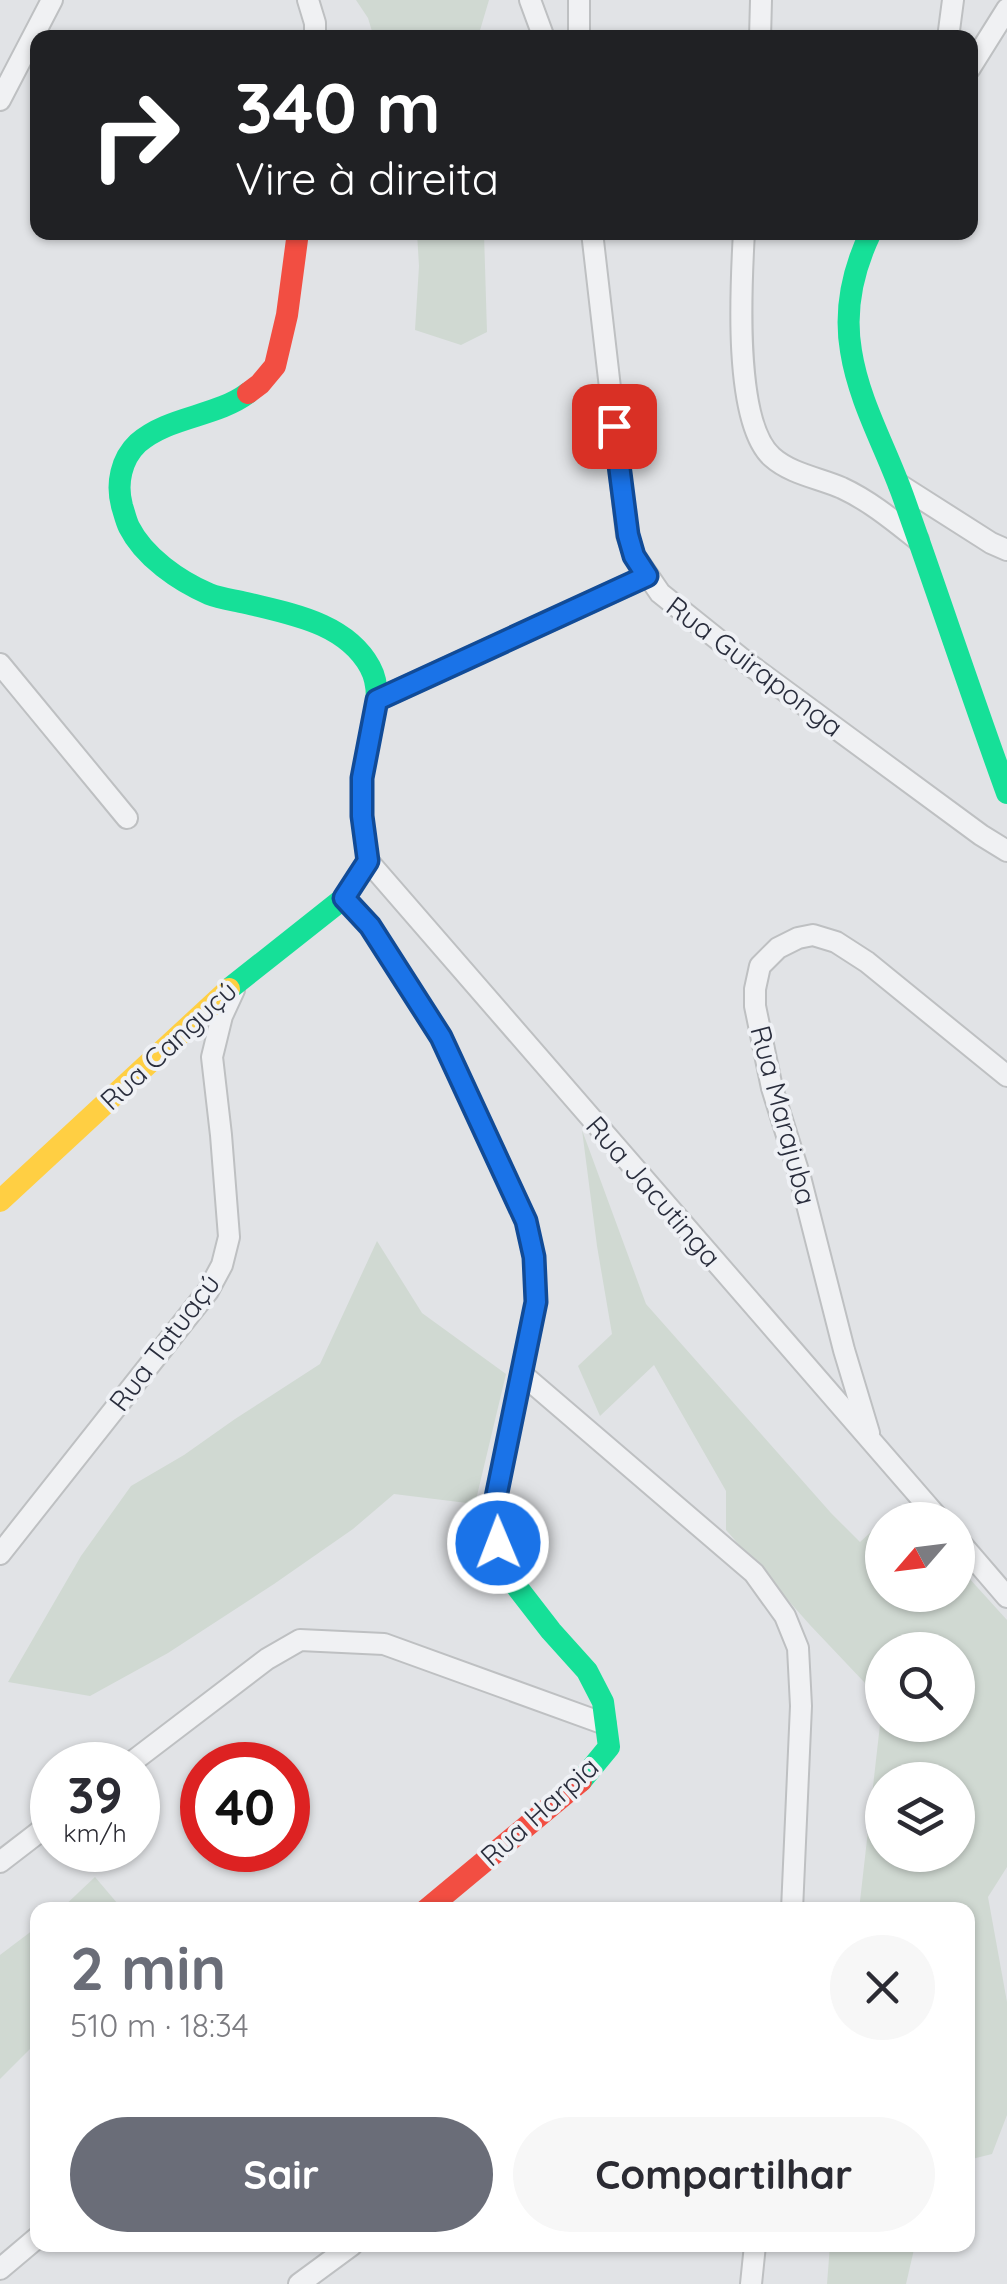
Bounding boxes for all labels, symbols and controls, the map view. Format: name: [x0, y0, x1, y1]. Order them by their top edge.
text: 340 m: [235, 63, 441, 151]
icon: right: [70, 70, 200, 200]
text: Vire à direita: [235, 150, 499, 206]
pin: [572, 384, 657, 469]
icon: arrive: [587, 399, 642, 454]
street label: Rua Guiraponga: [660, 588, 850, 744]
street label: Rua Canguçú: [92, 973, 244, 1117]
street label: Rua Marajuba: [743, 1022, 825, 1208]
street label: Rua Jacutinga: [579, 1108, 729, 1274]
street label: Rua Tatuaçú: [101, 1266, 227, 1418]
position arrow: [446, 1491, 550, 1595]
north arrow: [865, 1502, 975, 1612]
map controls: [865, 1502, 975, 1872]
button: search: [865, 1632, 975, 1742]
speed limit sign: 40: [180, 1742, 310, 1872]
street label: Rua Harpia: [473, 1749, 605, 1873]
button: layers: [865, 1762, 975, 1872]
text: 39: [67, 1763, 123, 1826]
text: km/h: [63, 1817, 127, 1848]
text: 2 min: [70, 1930, 226, 2005]
button: close: [830, 1935, 935, 2040]
text: 510 m · 18:34: [70, 2005, 249, 2045]
button: Sair: [70, 2117, 493, 2232]
button: Compartilhar: [513, 2117, 935, 2232]

